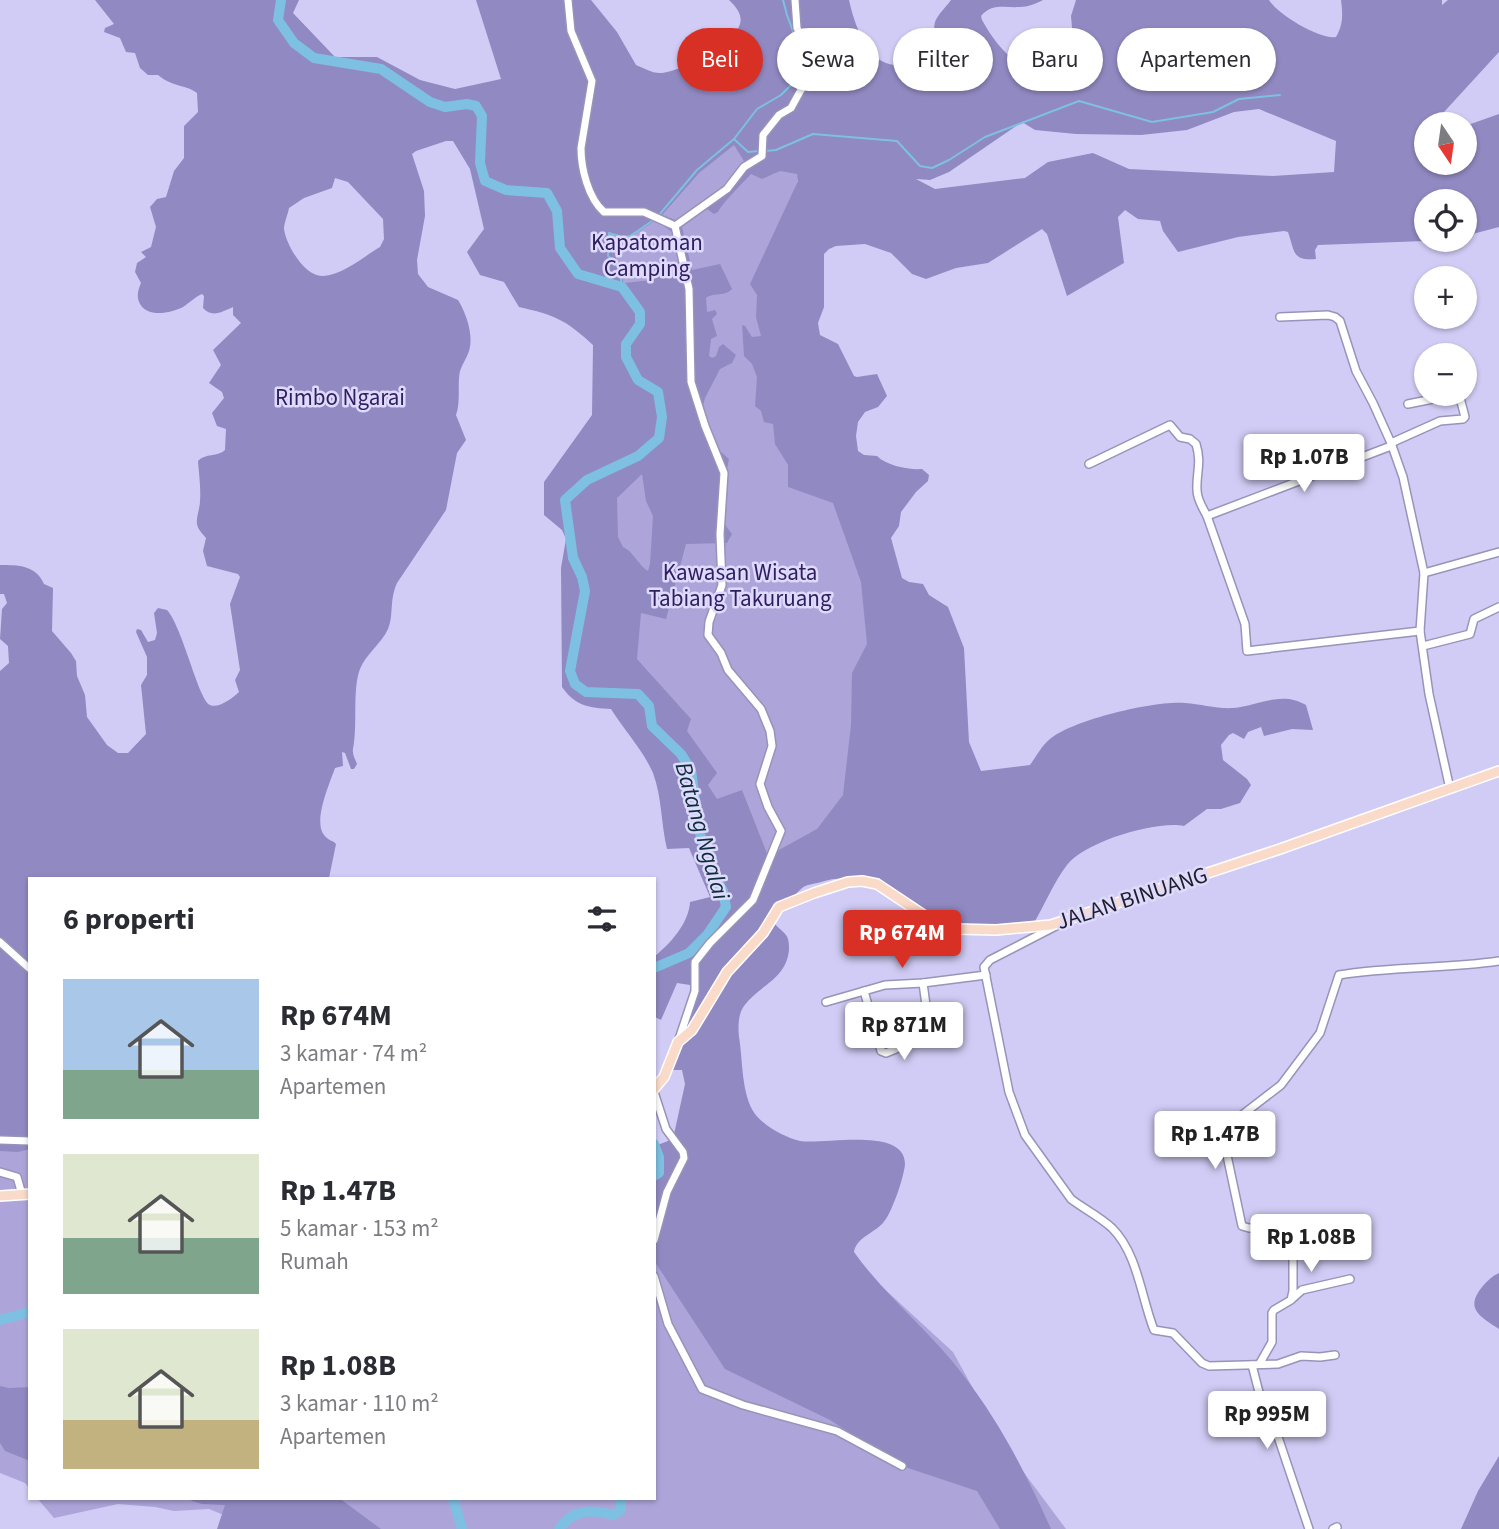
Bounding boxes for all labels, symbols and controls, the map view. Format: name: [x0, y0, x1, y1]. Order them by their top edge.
chip: Beli: [677, 28, 763, 91]
chip: Sewa: [777, 28, 879, 91]
chip: Filter: [893, 28, 993, 91]
chip: Baru: [1007, 28, 1103, 91]
chip: Apartemen: [1117, 28, 1276, 91]
north arrow: [1414, 112, 1477, 175]
map controls: [1414, 112, 1477, 406]
button: locate: [1414, 189, 1477, 252]
park label: Kapatoman Camping: [591, 226, 703, 285]
button: +: [1414, 266, 1477, 329]
button: −: [1414, 343, 1477, 406]
park label: Rimbo Ngarai: [275, 381, 405, 414]
pin: Rp 1.07B: [1232, 434, 1376, 494]
text: Rp 1.07B: [1259, 440, 1349, 473]
park label: Kawasan Wisata Tabiang Takuruang: [648, 556, 832, 615]
water label: Batang Ngalai: [666, 758, 738, 904]
street label: JALAN BINUANG: [1052, 858, 1212, 938]
text: 6 properti: [63, 898, 195, 941]
icon: filters: [583, 900, 621, 938]
pin: Rp 674M: [837, 911, 967, 970]
text: Rp 674M: [859, 916, 945, 949]
text: Rp 674M: [280, 994, 392, 1037]
pin: Rp 871M: [839, 1002, 969, 1062]
icon: home: [119, 1007, 203, 1091]
text: Rp 871M: [861, 1008, 947, 1041]
text: 3 kamar · 74 m²: [280, 1037, 427, 1070]
text: Apartemen: [280, 1070, 386, 1103]
pin: Rp 1.47B: [1143, 1112, 1287, 1171]
text: Rp 1.47B: [1170, 1117, 1260, 1150]
text: Rp 1.47B: [280, 1169, 396, 1212]
icon: home: [119, 1182, 203, 1266]
text: 5 kamar · 153 m²: [280, 1212, 439, 1245]
pin: Rp 1.08B: [1239, 1214, 1383, 1274]
text: Rp 1.08B: [1266, 1220, 1356, 1253]
text: Rumah: [280, 1245, 349, 1278]
text: Rp 1.08B: [280, 1344, 396, 1387]
icon: home: [119, 1357, 203, 1441]
text: 3 kamar · 110 m²: [280, 1387, 439, 1420]
pin: Rp 995M: [1202, 1392, 1332, 1451]
text: Rp 995M: [1224, 1397, 1310, 1430]
text: Apartemen: [280, 1420, 386, 1453]

